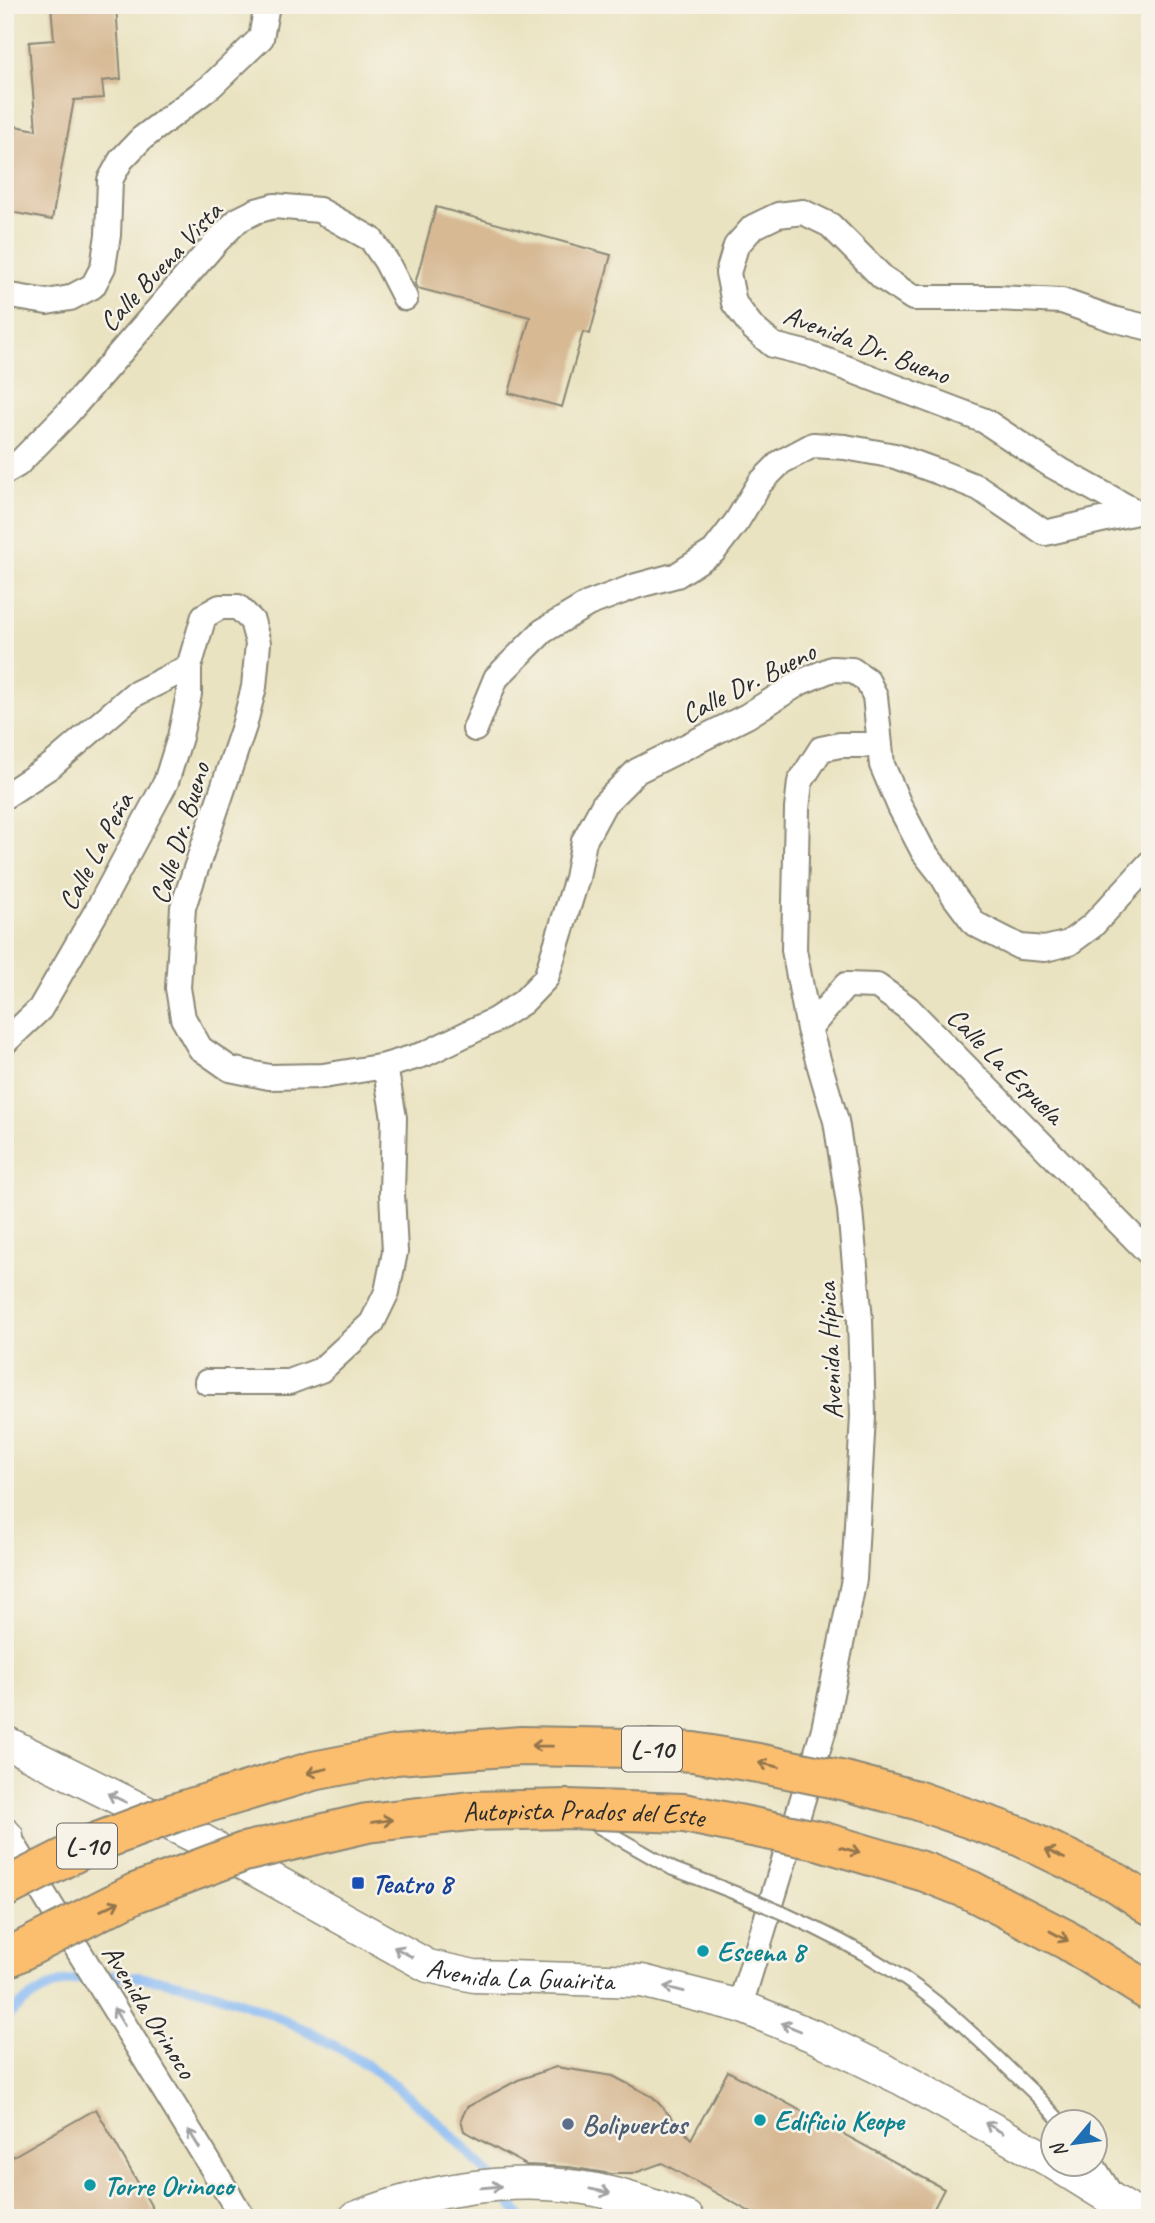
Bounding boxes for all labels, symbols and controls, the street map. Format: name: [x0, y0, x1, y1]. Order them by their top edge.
street label: Calle Buena Vista: [91, 193, 231, 339]
street label: Avenida Dr. Bueno: [779, 297, 957, 393]
street label: Calle Dr. Bueno: [675, 633, 823, 731]
street label: Calle Dr. Bueno: [141, 756, 218, 908]
street label: Calle La Peña: [50, 785, 142, 916]
street label: Calle La Espuela: [940, 999, 1073, 1133]
street label: Avenida Hípica: [808, 1280, 851, 1420]
road number: L-10: [622, 1726, 682, 1772]
one-way arrow: [531, 1740, 554, 1753]
one-way arrow: [758, 1758, 781, 1772]
one-way arrow: [306, 1765, 329, 1778]
one-way arrow: [107, 1790, 128, 1804]
street label: Autopista Prados del Este: [460, 1792, 710, 1835]
one-way arrow: [370, 1814, 393, 1827]
road number: L-10: [57, 1824, 117, 1868]
one-way arrow: [839, 1844, 861, 1857]
one-way arrow: [1045, 1847, 1066, 1860]
place label: Teatro 8: [372, 1866, 455, 1901]
marker: Teatro 8: [350, 1875, 366, 1891]
one-way arrow: [99, 1898, 120, 1912]
one-way arrow: [1049, 1929, 1069, 1943]
place label: Escena 8: [717, 1934, 808, 1969]
street label: Avenida Orinoco: [95, 1938, 206, 2087]
marker: Escena 8: [695, 1943, 711, 1959]
one-way arrow: [393, 1945, 414, 1958]
street label: Avenida La Guairita: [424, 1949, 617, 1998]
one-way arrow: [663, 1982, 686, 1995]
one-way arrow: [111, 2007, 125, 2027]
one-way arrow: [781, 2019, 802, 2032]
place label: Edificio Keope: [774, 2103, 906, 2138]
place label: Bolipuertos: [582, 2107, 690, 2142]
north arrow: [1040, 2108, 1110, 2178]
marker: Edificio Keope: [752, 2112, 768, 2128]
marker: Bolipuertos: [560, 2116, 576, 2132]
one-way arrow: [985, 2121, 1005, 2135]
one-way arrow: [187, 2129, 201, 2149]
text: N: [1045, 2137, 1073, 2162]
place label: Torre Orinoco: [104, 2168, 237, 2203]
marker: Torre Orinoco: [82, 2177, 98, 2193]
one-way arrow: [479, 2180, 502, 2193]
one-way arrow: [588, 2185, 611, 2199]

